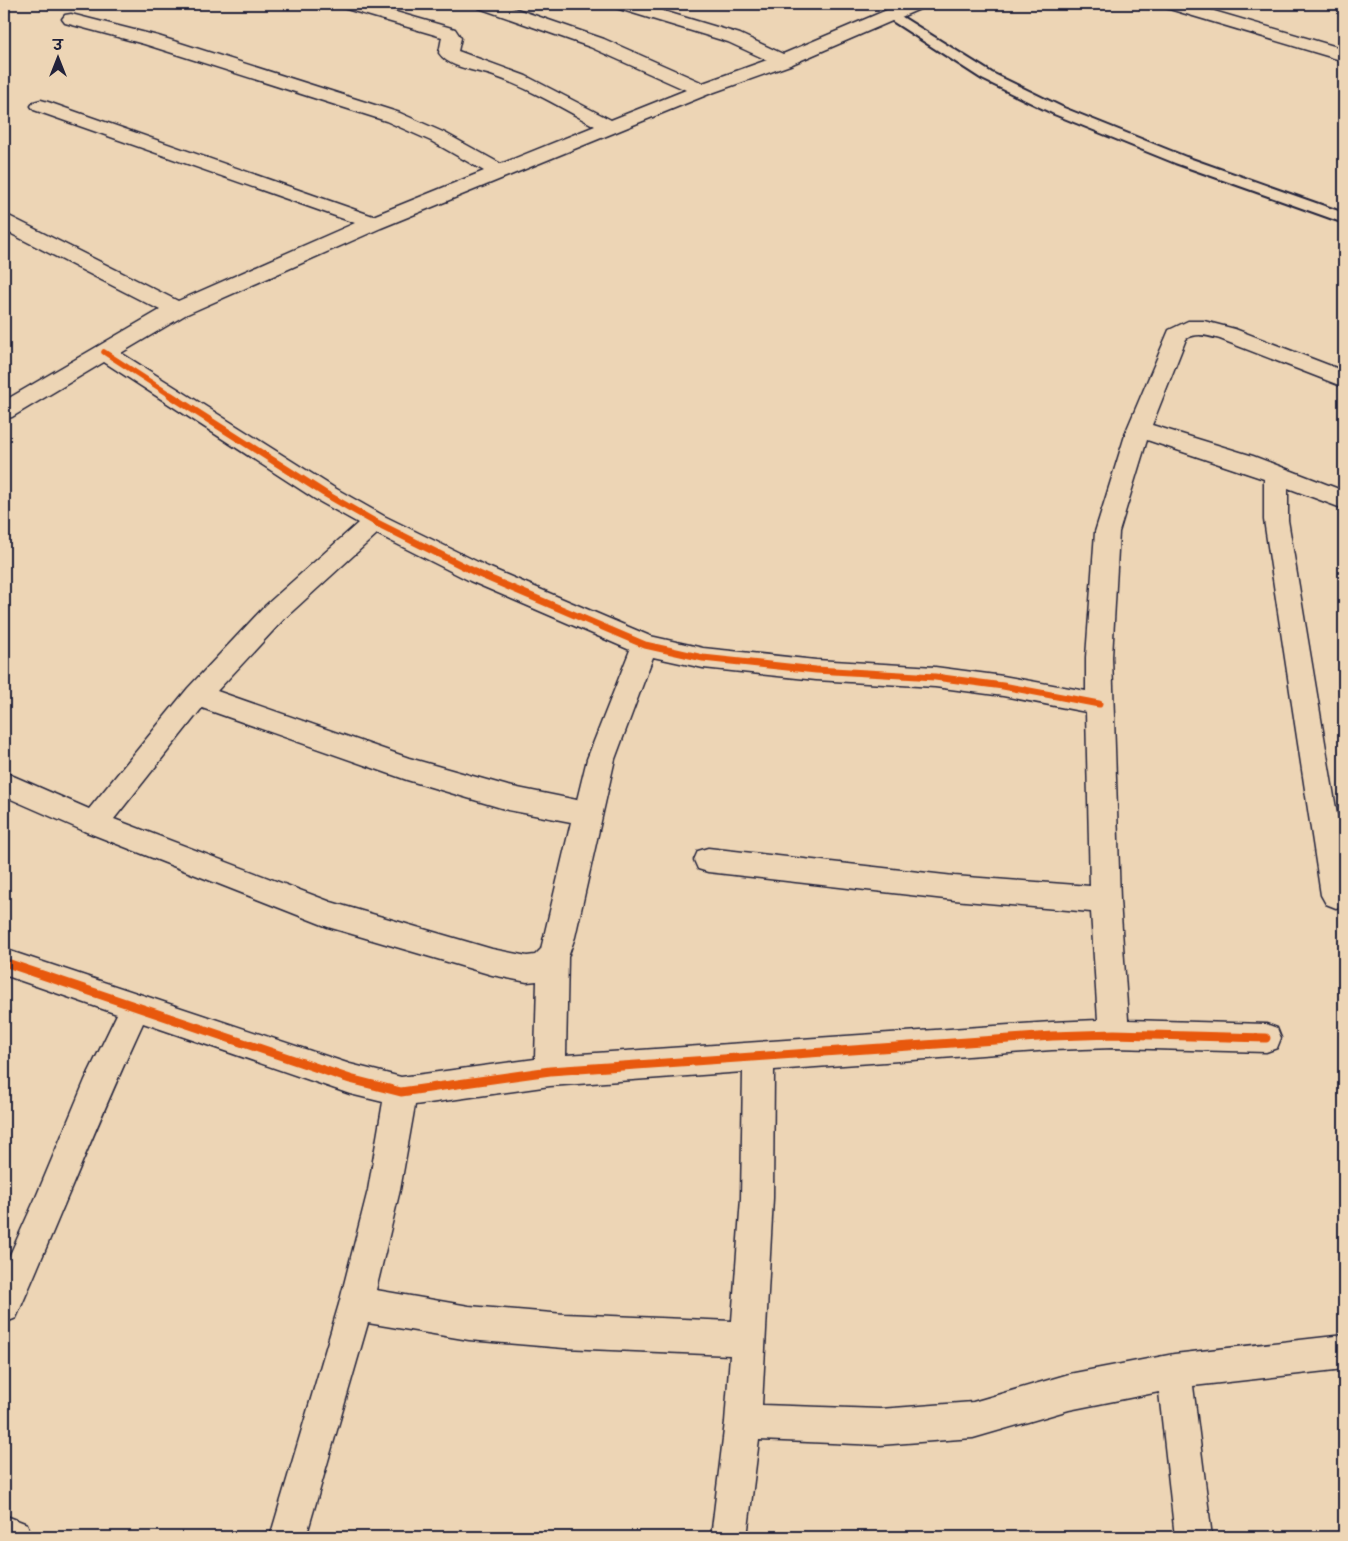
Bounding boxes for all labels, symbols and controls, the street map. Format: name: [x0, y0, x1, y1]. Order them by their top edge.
north arrow: [32, 32, 82, 82]
text: उ: [51, 37, 64, 54]

